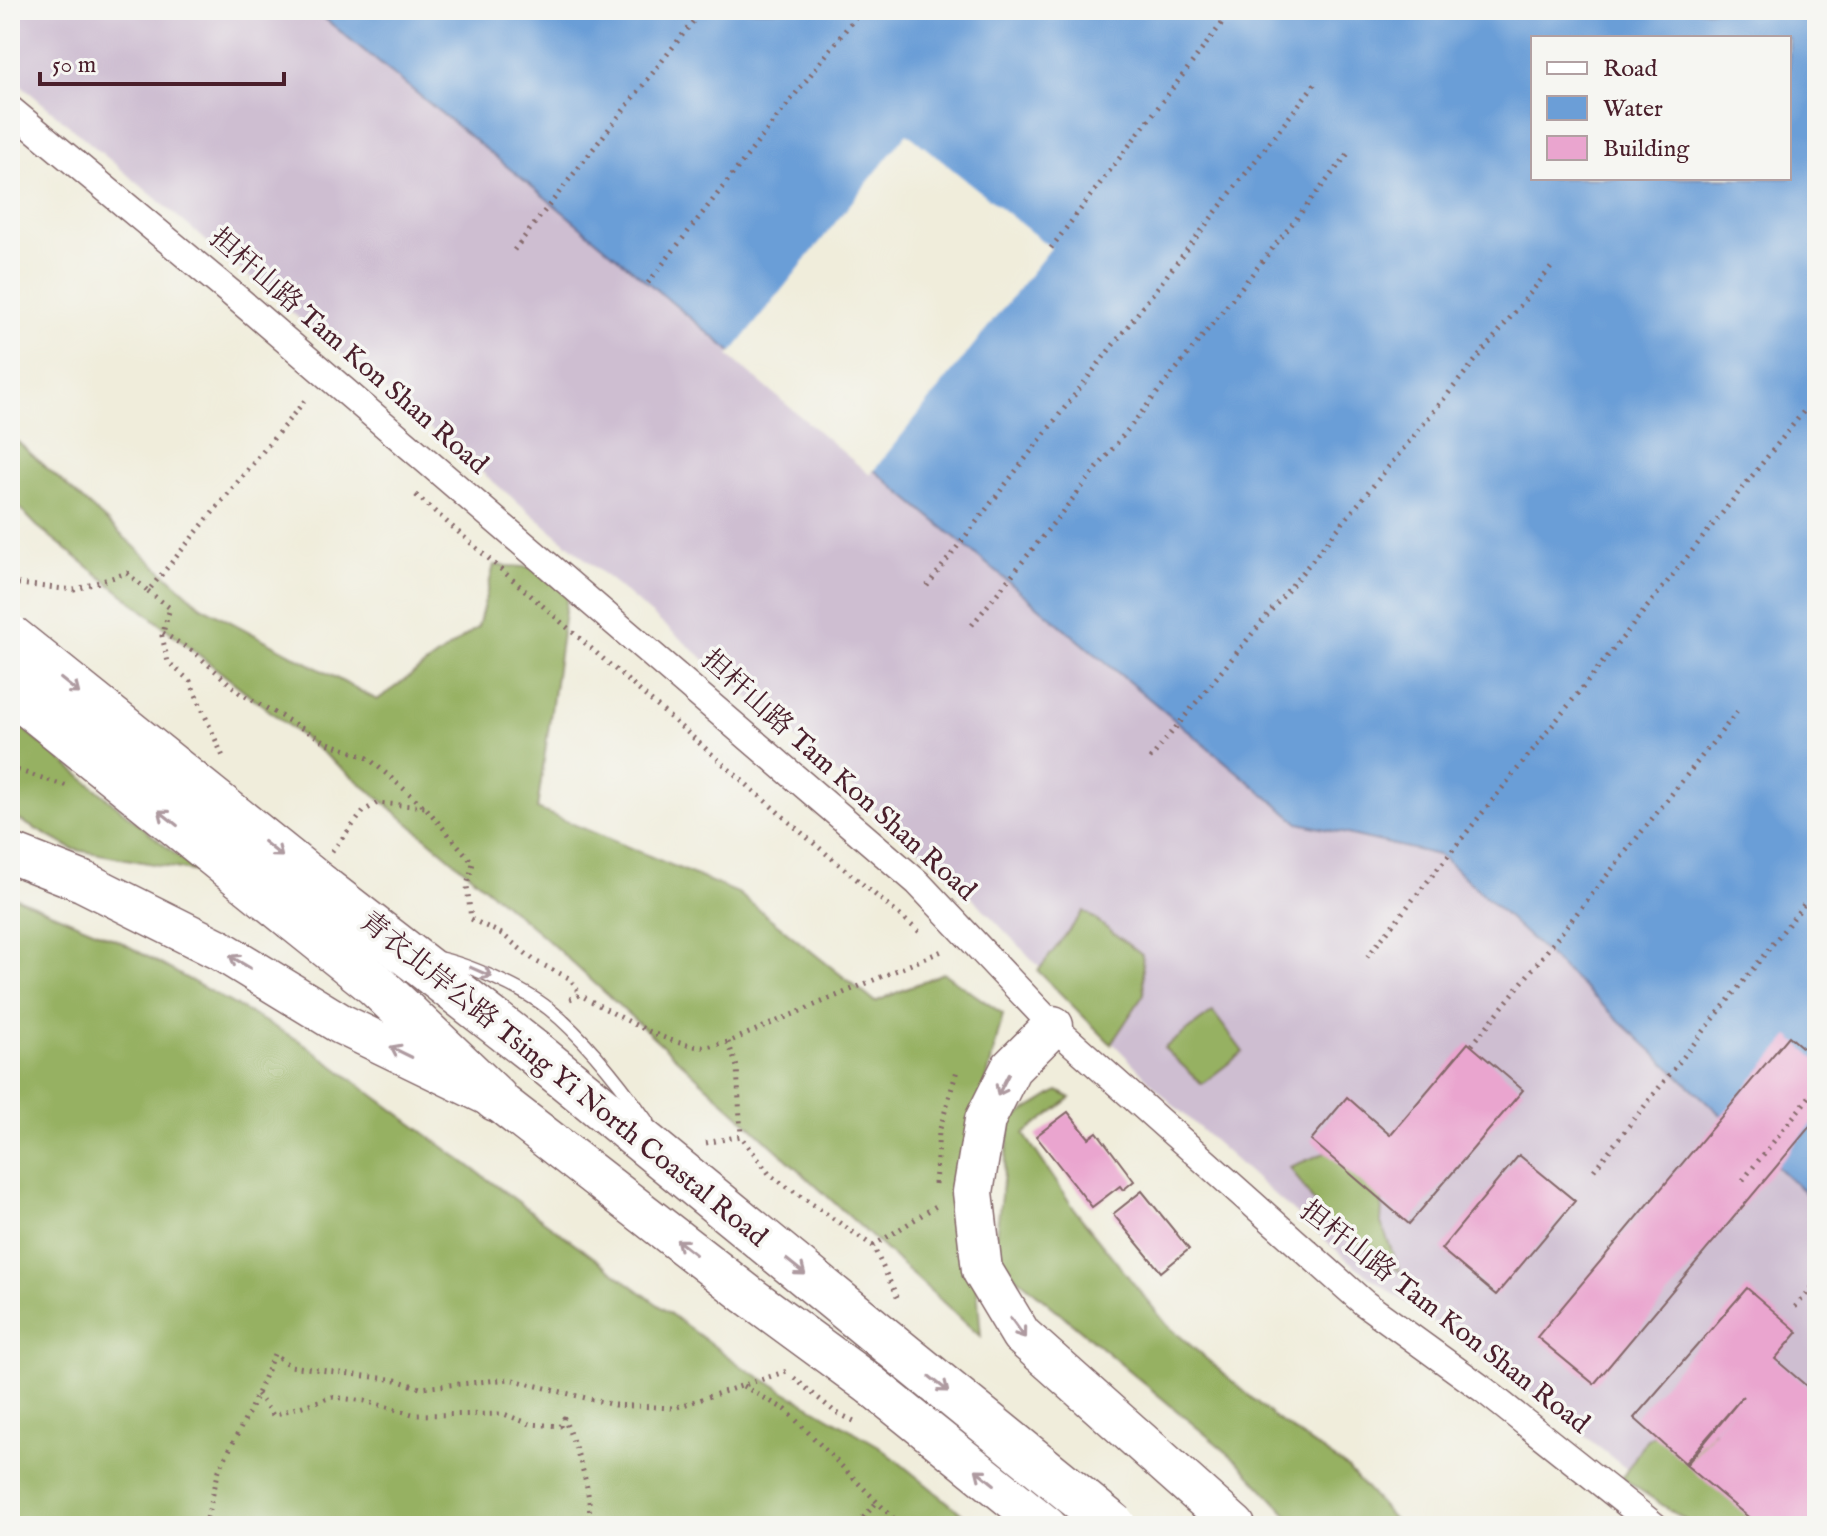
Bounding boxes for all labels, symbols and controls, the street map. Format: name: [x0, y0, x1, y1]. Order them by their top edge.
scale bar: [40, 36, 284, 86]
legend: [1531, 36, 1791, 180]
text: 50 m: [52, 50, 96, 81]
text: Road: [1603, 54, 1657, 85]
text: Water: [1603, 94, 1663, 125]
text: Building: [1603, 134, 1690, 165]
street label: 担杆山路 Tam Kon Shan Road: [201, 221, 495, 483]
street label: 担杆山路 Tam Kon Shan Road: [693, 643, 983, 909]
one-way arrow: [60, 677, 80, 695]
one-way arrow: [158, 809, 179, 826]
one-way arrow: [262, 840, 283, 858]
street label: 青衣北岸公路 Tsing Yi North Coastal Road: [352, 905, 774, 1255]
one-way arrow: [229, 954, 252, 970]
one-way arrow: [468, 966, 493, 981]
one-way arrow: [389, 1044, 413, 1059]
one-way arrow: [995, 1072, 1010, 1096]
street label: 担杆山路 Tam Kon Shan Road: [1292, 1194, 1596, 1442]
one-way arrow: [676, 1238, 697, 1256]
one-way arrow: [786, 1258, 807, 1276]
one-way arrow: [1010, 1317, 1027, 1339]
one-way arrow: [929, 1375, 949, 1393]
one-way arrow: [975, 1468, 996, 1486]

